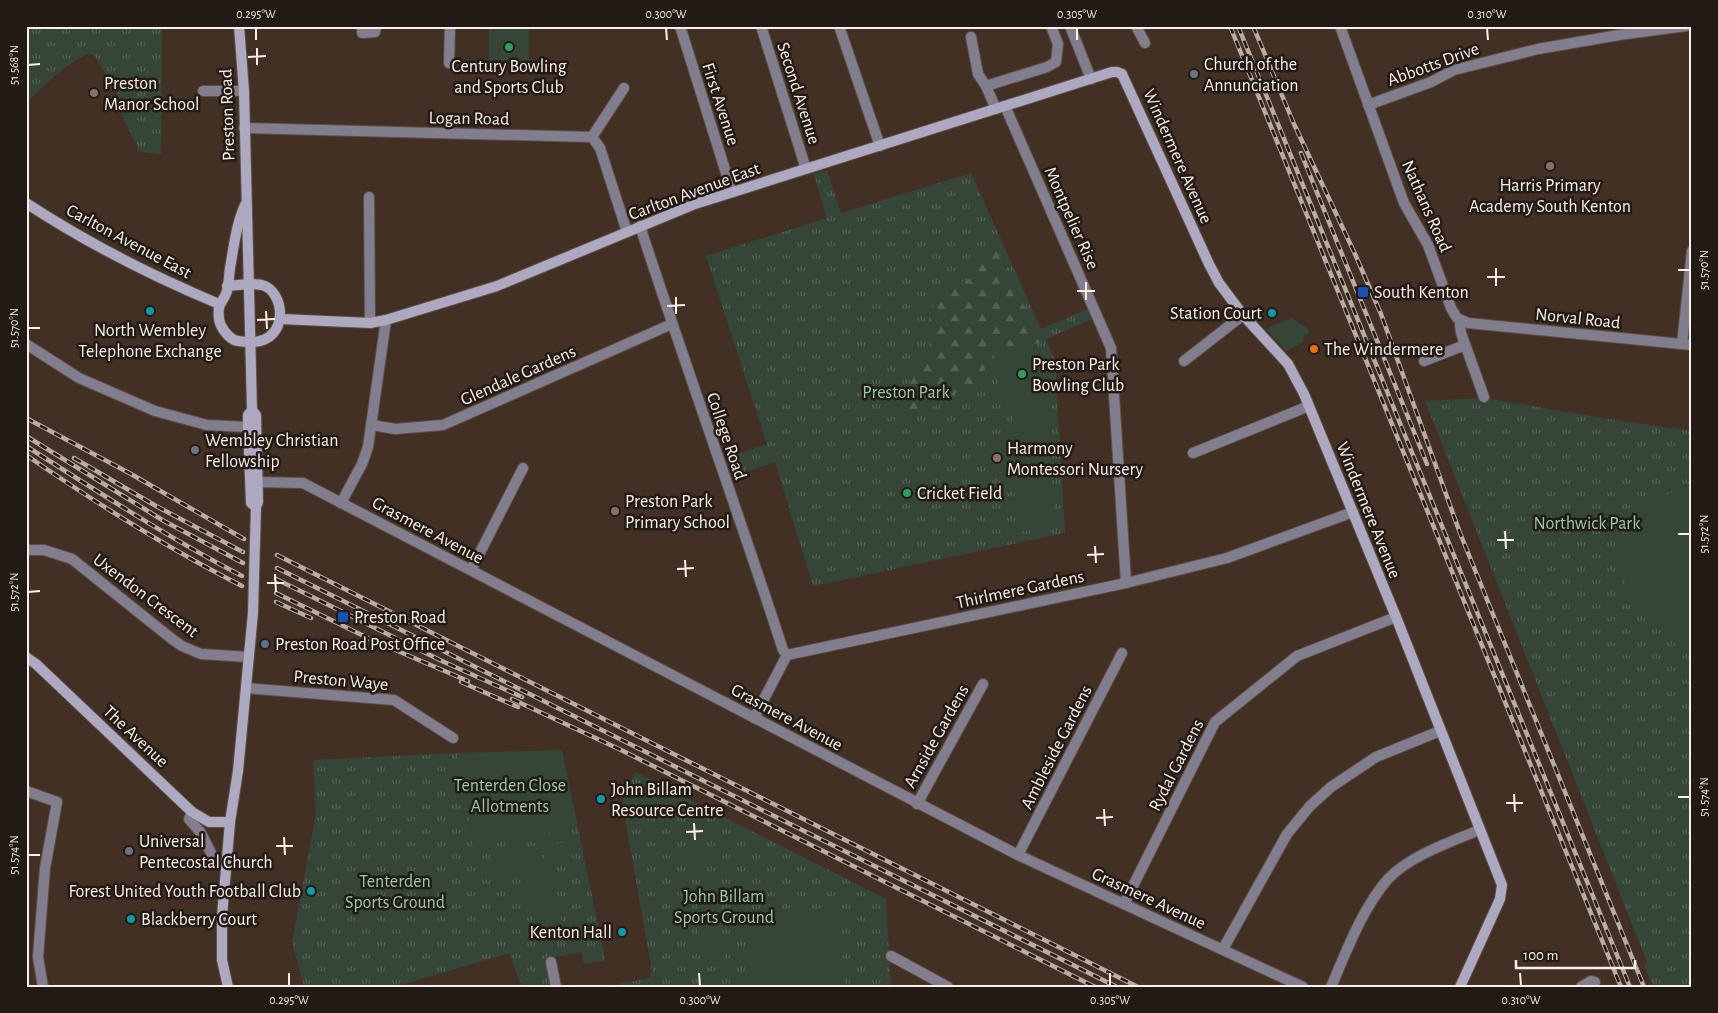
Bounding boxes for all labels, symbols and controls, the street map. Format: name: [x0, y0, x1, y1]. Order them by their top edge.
text: 0.295°W: [236, 8, 276, 20]
text: 0.300°W: [645, 8, 687, 20]
text: 0.305°W: [1057, 8, 1097, 20]
text: 0.310°W: [1468, 8, 1507, 20]
street label: Second Avenue: [773, 40, 823, 147]
street label: Abbotts Drive: [1385, 40, 1482, 90]
marker: Century Bowling and Sports Club: [503, 41, 515, 53]
text: 51.568°N: [8, 45, 20, 85]
place label: Church of the Annunciation: [1204, 56, 1299, 95]
place label: Century Bowling and Sports Club: [451, 58, 567, 97]
street label: First Avenue: [698, 61, 742, 148]
marker: Church of the Annunciation: [1188, 68, 1200, 80]
street label: Preston Road: [217, 69, 239, 161]
place label: Preston Manor School: [104, 75, 199, 114]
street label: Windermere Avenue: [1139, 86, 1215, 226]
marker: Preston Manor School: [88, 87, 100, 99]
street label: Logan Road: [428, 109, 510, 129]
street label: Nathans Road: [1398, 158, 1454, 255]
street label: Carlton Avenue East: [626, 160, 763, 224]
marker: Harris Primary Academy South Kenton: [1544, 160, 1556, 172]
street label: Montpelier Rise: [1040, 164, 1102, 272]
place label: Harris Primary Academy South Kenton: [1469, 177, 1631, 216]
street label: Carlton Avenue East: [63, 201, 194, 282]
text: 51.570°N: [1698, 250, 1710, 290]
place label: South Kenton: [1374, 284, 1469, 302]
marker: South Kenton: [1356, 285, 1370, 299]
marker: North Wembley Telephone Exchange: [144, 305, 156, 317]
place label: Station Court: [1170, 305, 1262, 323]
street label: Norval Road: [1534, 306, 1621, 332]
marker: Station Court: [1266, 307, 1278, 319]
text: 51.570°N: [8, 308, 20, 348]
place label: North Wembley Telephone Exchange: [78, 322, 222, 361]
place label: The Windermere: [1324, 341, 1443, 359]
street label: Glendale Gardens: [458, 342, 579, 409]
marker: The Windermere: [1308, 343, 1320, 355]
place label: Preston Park Bowling Club: [1032, 356, 1124, 395]
marker: Preston Park Bowling Club: [1016, 368, 1028, 380]
park label: Preston Park: [862, 384, 950, 402]
street label: College Road: [703, 391, 749, 482]
place label: Wembley Christian Fellowship: [205, 432, 339, 471]
place label: Harmony Montessori Nursery: [1007, 440, 1144, 479]
street label: Windermere Avenue: [1332, 440, 1404, 581]
marker: Wembley Christian Fellowship: [189, 444, 201, 456]
marker: Harmony Montessori Nursery: [991, 452, 1003, 464]
place label: Cricket Field: [917, 485, 1002, 503]
marker: Cricket Field: [901, 487, 913, 499]
place label: Preston Park Primary School: [625, 493, 730, 532]
street label: Grasmere Avenue: [369, 494, 486, 568]
marker: Preston Park Primary School: [609, 505, 621, 517]
text: 51.572°N: [1698, 514, 1710, 554]
park label: Northwick Park: [1534, 515, 1641, 533]
street label: Uxendon Crescent: [89, 550, 202, 641]
street label: Thirlmere Gardens: [954, 568, 1086, 612]
text: 51.572°N: [8, 572, 20, 612]
place label: Preston Road: [354, 609, 446, 627]
marker: Preston Road: [336, 610, 350, 624]
place label: Preston Road Post Office: [275, 636, 445, 654]
marker: Preston Road Post Office: [259, 638, 271, 650]
street label: Preston Waye: [293, 668, 389, 694]
street label: Grasmere Avenue: [728, 681, 845, 755]
street label: Arnside Gardens: [901, 682, 973, 791]
street label: Ambleside Gardens: [1018, 683, 1096, 812]
street label: The Avenue: [99, 702, 171, 771]
street label: Rydal Gardens: [1146, 717, 1208, 814]
park label: Tenterden Close Allotments: [454, 777, 566, 816]
text: 51.574°N: [1698, 777, 1710, 817]
place label: John Billam Resource Centre: [611, 781, 724, 820]
marker: John Billam Resource Centre: [595, 793, 607, 805]
place label: Universal Pentecostal Church: [139, 833, 273, 872]
text: 51.574°N: [8, 835, 20, 875]
marker: Universal Pentecostal Church: [123, 845, 135, 857]
street label: Grasmere Avenue: [1089, 865, 1208, 933]
park label: Tenterden Sports Ground: [345, 873, 445, 912]
place label: Forest United Youth Football Club: [68, 883, 301, 901]
marker: Forest United Youth Football Club: [305, 885, 317, 897]
park label: John Billam Sports Ground: [674, 888, 774, 927]
place label: Blackberry Court: [141, 911, 257, 929]
marker: Blackberry Court: [125, 913, 137, 925]
place label: Kenton Hall: [529, 924, 612, 942]
marker: Kenton Hall: [616, 926, 628, 938]
scale bar: [1516, 938, 1634, 970]
text: 100 m: [1523, 948, 1558, 963]
text: 0.295°W: [269, 994, 309, 1006]
text: 0.300°W: [679, 994, 721, 1006]
text: 0.305°W: [1090, 994, 1130, 1006]
text: 0.310°W: [1502, 994, 1541, 1006]

